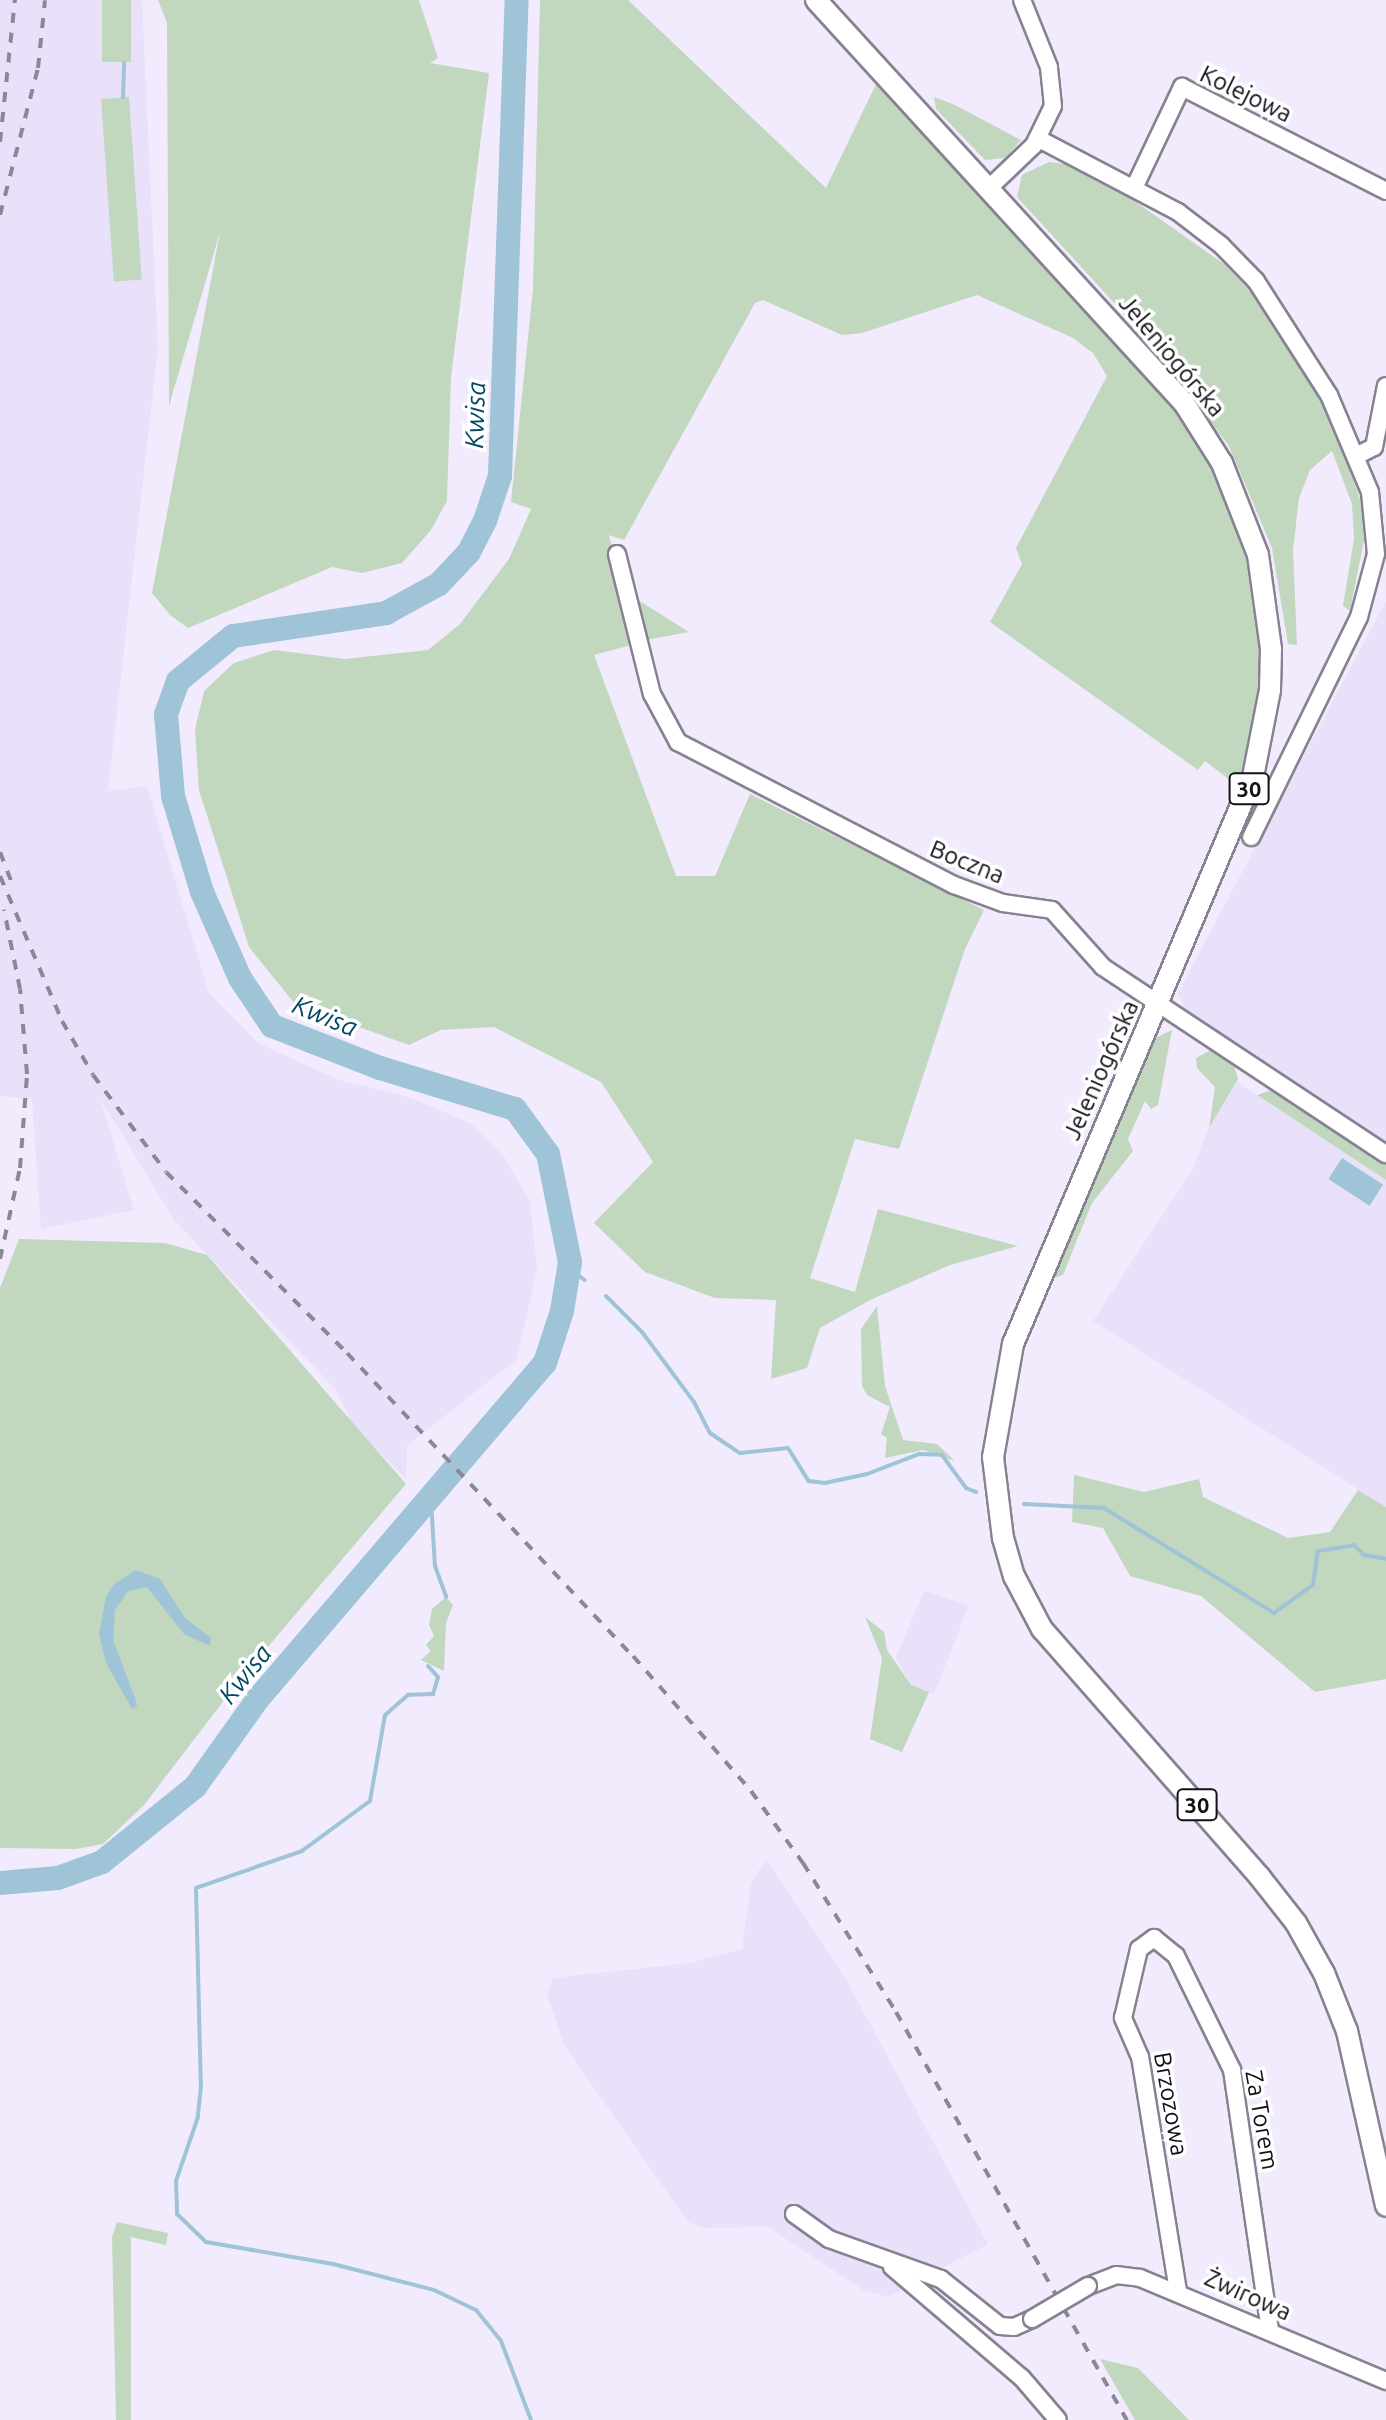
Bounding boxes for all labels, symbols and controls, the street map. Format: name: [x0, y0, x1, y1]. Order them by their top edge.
street label: Kolejowa: [1195, 59, 1297, 129]
street label: Jeleniogórska: [1113, 289, 1231, 423]
water label: Kwisa: [458, 381, 492, 449]
road number: 30: [1227, 771, 1271, 807]
street label: Boczna: [926, 834, 1008, 890]
water label: Kwisa: [288, 989, 362, 1043]
street label: Jeleniogórska: [1057, 996, 1145, 1144]
water label: Kwisa: [212, 1638, 278, 1710]
road number: 30: [1175, 1787, 1219, 1823]
street label: Brzozowa: [1148, 2050, 1194, 2158]
street label: Za Torem: [1239, 2068, 1285, 2172]
street label: Żwirowa: [1200, 2263, 1296, 2327]

